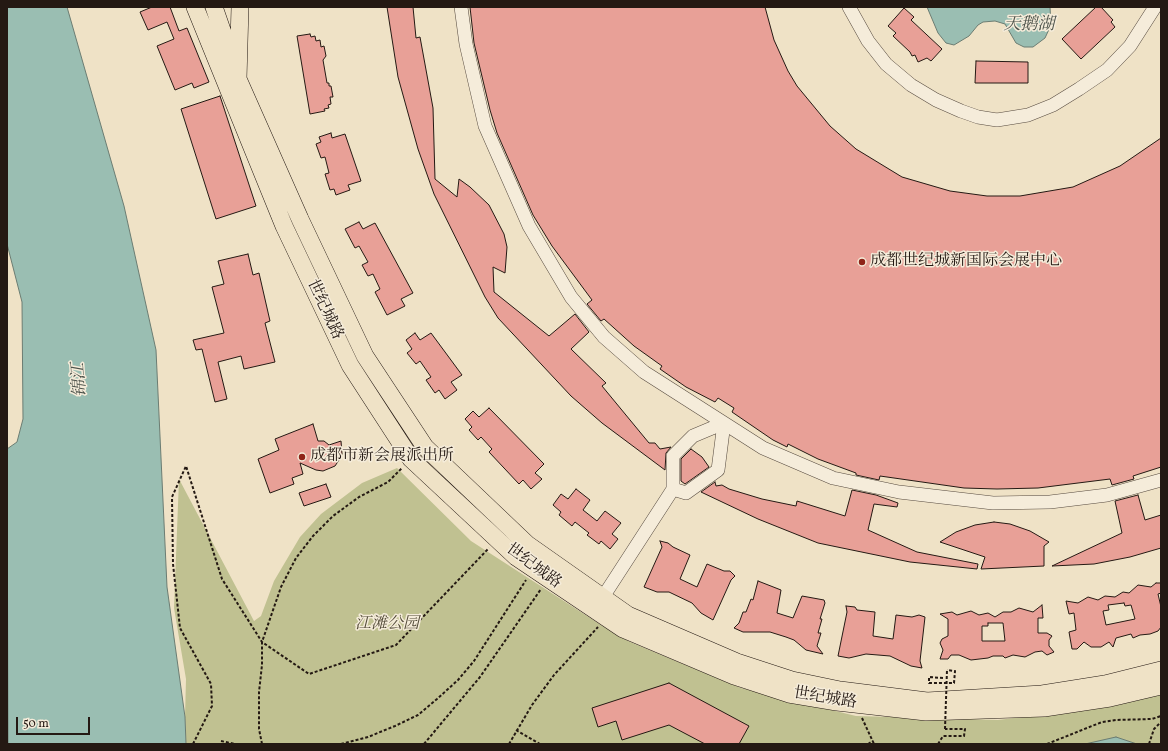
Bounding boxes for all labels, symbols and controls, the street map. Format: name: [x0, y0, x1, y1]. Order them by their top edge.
water label: 天鹅湖: [1004, 16, 1054, 36]
place label: 成都世纪城新国际会展中心: [870, 252, 1062, 272]
marker: 成都世纪城新国际会展中心: [857, 257, 867, 267]
street label: 世纪城路: [302, 277, 346, 343]
water label: 锦江: [70, 362, 92, 398]
place label: 成都市新会展派出所: [310, 447, 454, 467]
marker: 成都市新会展派出所: [297, 452, 307, 462]
street label: 世纪城路: [501, 540, 565, 594]
park label: 江滩公园: [355, 615, 419, 635]
street label: 世纪城路: [792, 685, 858, 713]
scale bar: [18, 709, 92, 735]
text: 50 m: [23, 716, 49, 732]

